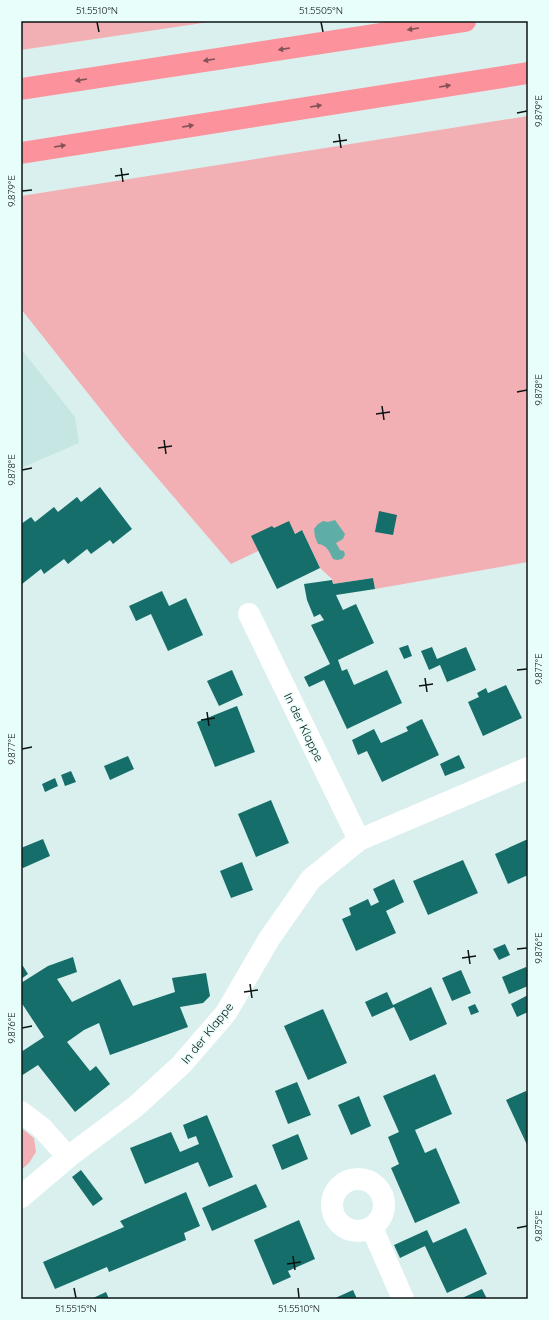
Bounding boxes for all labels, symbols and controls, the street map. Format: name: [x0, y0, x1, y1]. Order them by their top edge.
text: 51.5510°N: [76, 4, 118, 17]
text: 51.5505°N: [299, 4, 343, 17]
one-way arrow: [406, 26, 419, 32]
one-way arrow: [278, 46, 290, 52]
one-way arrow: [203, 57, 215, 63]
one-way arrow: [75, 77, 87, 83]
one-way arrow: [439, 83, 451, 89]
text: 9.879°E: [532, 95, 545, 127]
one-way arrow: [310, 103, 322, 109]
one-way arrow: [182, 123, 194, 129]
one-way arrow: [53, 143, 66, 149]
text: 9.879°E: [5, 175, 18, 207]
text: 9.878°E: [532, 374, 545, 406]
text: 9.878°E: [5, 454, 18, 486]
text: 9.877°E: [532, 653, 545, 685]
street label: In der Klappe: [281, 690, 327, 764]
text: 9.877°E: [5, 733, 18, 765]
text: 9.876°E: [532, 932, 545, 964]
street label: In der Klappe: [178, 999, 236, 1067]
text: 9.876°E: [5, 1012, 18, 1044]
text: 9.875°E: [532, 1210, 545, 1242]
text: 51.5515°N: [55, 1302, 97, 1315]
text: 51.5510°N: [278, 1302, 320, 1315]

